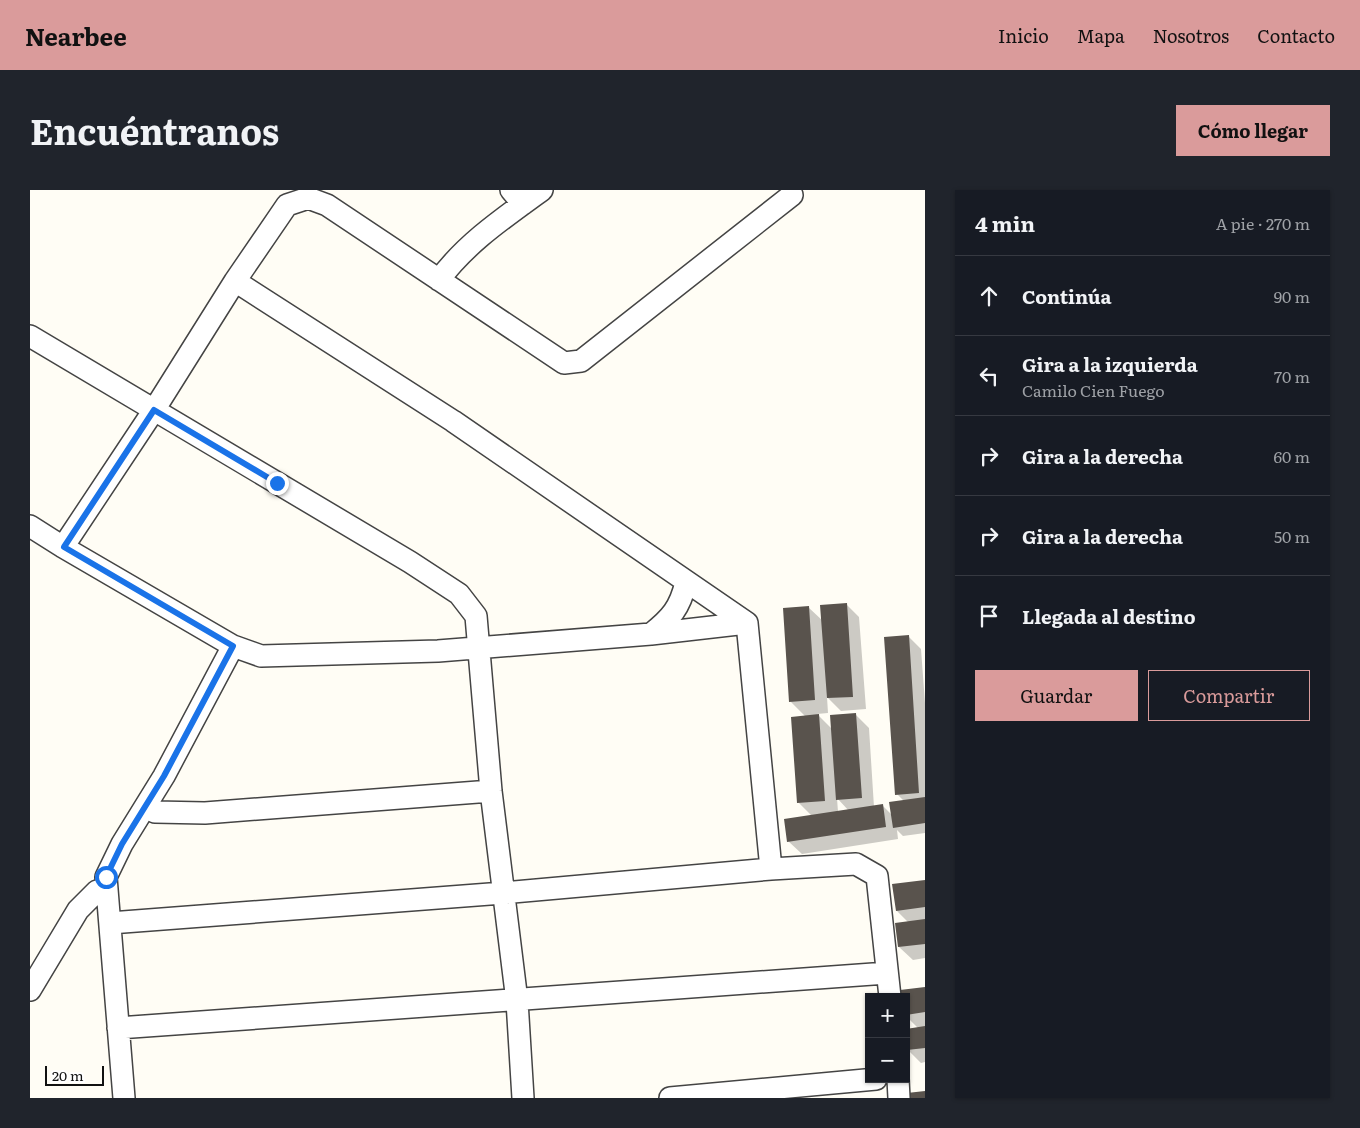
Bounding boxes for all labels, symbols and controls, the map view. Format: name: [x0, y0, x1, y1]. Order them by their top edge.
text: Nearbee: [25, 18, 127, 53]
text: Inicio: [998, 22, 1049, 49]
text: Mapa: [1077, 22, 1125, 49]
text: Nosotros: [1153, 22, 1229, 49]
text: Contacto: [1257, 22, 1335, 49]
text: Encuéntranos: [30, 104, 279, 156]
button: Cómo llegar: [1176, 105, 1330, 156]
text: 4 min: [975, 207, 1035, 238]
text: A pie · 270 m: [1216, 211, 1310, 235]
icon: ahead: [975, 282, 1003, 310]
text: Continúa: [1022, 282, 1112, 310]
text: 90 m: [1274, 284, 1310, 308]
text: Gira a la izquierda: [1022, 350, 1198, 378]
icon: left: [975, 362, 1003, 390]
text: 70 m: [1274, 364, 1310, 388]
text: Camilo Cien Fuego: [1022, 378, 1165, 402]
icon: right: [975, 442, 1003, 470]
text: Gira a la derecha: [1022, 442, 1183, 470]
text: 60 m: [1273, 444, 1310, 468]
route end: [266, 472, 289, 495]
icon: right: [975, 522, 1003, 550]
text: Gira a la derecha: [1022, 522, 1183, 550]
text: 50 m: [1274, 524, 1310, 548]
icon: arrive: [975, 602, 1003, 630]
text: Llegada al destino: [1022, 602, 1196, 630]
button: Guardar: [975, 670, 1138, 721]
button: Compartir: [1148, 670, 1310, 721]
route start: [95, 866, 118, 889]
map controls: [865, 993, 910, 1083]
button: +: [865, 993, 910, 1038]
button: −: [865, 1038, 910, 1083]
scale bar: [45, 1063, 104, 1086]
text: 20 m: [52, 1065, 84, 1085]

